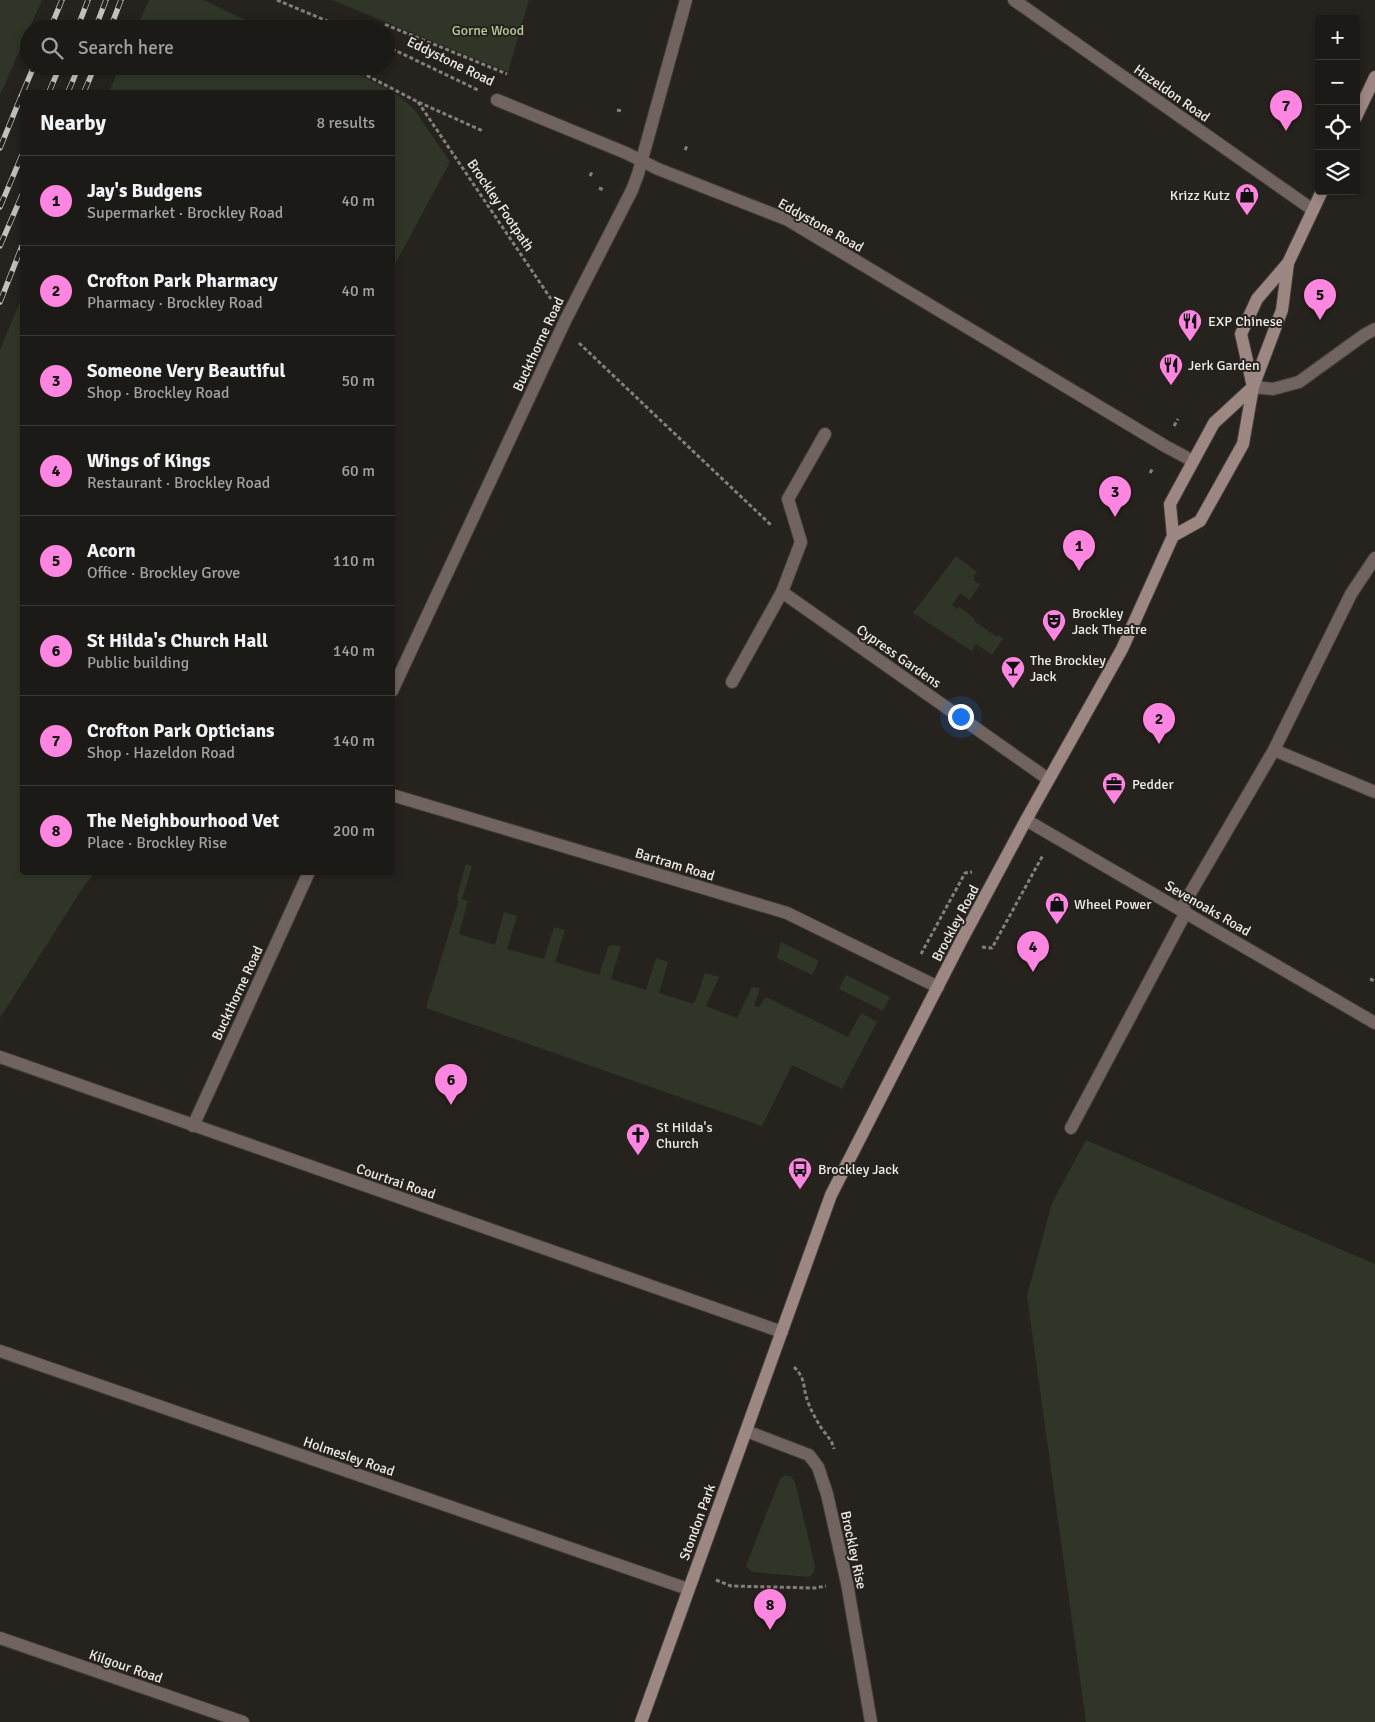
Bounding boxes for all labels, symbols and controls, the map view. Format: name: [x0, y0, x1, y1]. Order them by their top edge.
map controls: [1315, 15, 1360, 195]
button: +: [1315, 15, 1360, 60]
search box: [20, 20, 395, 75]
park label: Gorne Wood: [452, 22, 524, 39]
street label: Eddystone Road: [404, 33, 497, 90]
icon: search: [38, 34, 66, 62]
text: Search here: [78, 36, 174, 60]
button: −: [1315, 60, 1360, 105]
street label: Hazeldon Road: [1130, 61, 1213, 126]
pin: 7: [1270, 90, 1302, 131]
button: locate: [1315, 105, 1360, 150]
text: Nearby: [40, 110, 106, 136]
text: 8 results: [316, 113, 375, 133]
button: layers: [1315, 150, 1360, 195]
street label: Brockley Footpath: [464, 156, 538, 255]
text: Jay's Budgens: [87, 179, 202, 203]
shop icon: Krizz Kutz: [1234, 182, 1260, 216]
place label: Krizz Kutz: [1170, 187, 1230, 204]
text: 1: [52, 191, 60, 211]
text: 40 m: [341, 191, 375, 211]
street label: Eddystone Road: [775, 195, 866, 256]
text: Supermarket · Brockley Road: [87, 203, 283, 223]
text: Crofton Park Pharmacy: [87, 269, 278, 293]
pin: 5: [1304, 279, 1336, 320]
text: 2: [52, 281, 60, 301]
text: 40 m: [341, 281, 375, 301]
text: Pharmacy · Brockley Road: [87, 293, 263, 313]
street label: Buckthorne Road: [509, 294, 568, 394]
restaurant icon: EXP Chinese: [1177, 308, 1203, 342]
place label: EXP Chinese: [1208, 313, 1283, 330]
restaurant icon: Jerk Garden: [1158, 352, 1184, 386]
place label: Jerk Garden: [1188, 357, 1260, 374]
text: Someone Very Beautiful: [87, 359, 285, 383]
text: 3: [52, 371, 60, 391]
text: 50 m: [341, 371, 375, 391]
text: Shop · Brockley Road: [87, 383, 230, 403]
text: Wings of Kings: [87, 449, 210, 473]
text: 4: [52, 461, 60, 481]
text: 60 m: [341, 461, 375, 481]
text: Restaurant · Brockley Road: [87, 473, 270, 493]
pin: 3: [1099, 476, 1131, 517]
pin: 1: [1063, 530, 1095, 571]
text: Acorn: [87, 539, 136, 563]
text: 5: [52, 551, 60, 571]
text: 110 m: [333, 551, 375, 571]
text: Office · Brockley Grove: [87, 563, 240, 583]
place label: Brockley Jack Theatre: [1072, 605, 1147, 638]
theatre icon: Brockley Jack Theatre: [1041, 608, 1067, 642]
street label: Cypress Gardens: [853, 621, 944, 692]
text: St Hilda's Church Hall: [87, 629, 268, 653]
text: 6: [52, 641, 60, 661]
text: 140 m: [333, 641, 375, 661]
place label: The Brockley Jack: [1030, 652, 1106, 685]
text: Public building: [87, 653, 189, 673]
bar icon: The Brockley Jack: [1000, 655, 1026, 689]
pin: 2: [1143, 703, 1175, 744]
your location: [948, 704, 974, 730]
text: Crofton Park Opticians: [87, 719, 275, 743]
text: 7: [52, 731, 60, 751]
text: 140 m: [333, 731, 375, 751]
text: Shop · Hazeldon Road: [87, 743, 235, 763]
office icon: Pedder: [1101, 771, 1127, 805]
place label: Pedder: [1132, 776, 1174, 793]
text: The Neighbourhood Vet: [87, 809, 279, 833]
text: 8: [52, 821, 60, 841]
text: 200 m: [333, 821, 375, 841]
text: Place · Brockley Rise: [87, 833, 227, 853]
street label: Bartram Road: [633, 844, 717, 885]
street label: Sevenoaks Road: [1162, 877, 1254, 940]
street label: Brockley Road: [928, 882, 983, 964]
shop icon: Wheel Power: [1044, 891, 1070, 925]
place label: Wheel Power: [1074, 896, 1152, 913]
pin: 4: [1017, 931, 1049, 972]
street label: Buckthorne Road: [208, 943, 267, 1043]
pin: 6: [435, 1064, 467, 1105]
place label: St Hilda's Church: [656, 1119, 713, 1152]
church icon: St Hilda's Church: [625, 1122, 651, 1156]
bus stop icon: Brockley Jack: [787, 1156, 813, 1190]
street label: Courtrai Road: [354, 1160, 438, 1203]
place label: Brockley Jack: [818, 1161, 899, 1178]
street label: Holmesley Road: [301, 1433, 397, 1480]
street label: Stondon Park: [676, 1482, 719, 1563]
street label: Brockley Rise: [837, 1509, 870, 1591]
pin: 8: [754, 1589, 786, 1630]
street label: Kilgour Road: [87, 1646, 165, 1687]

